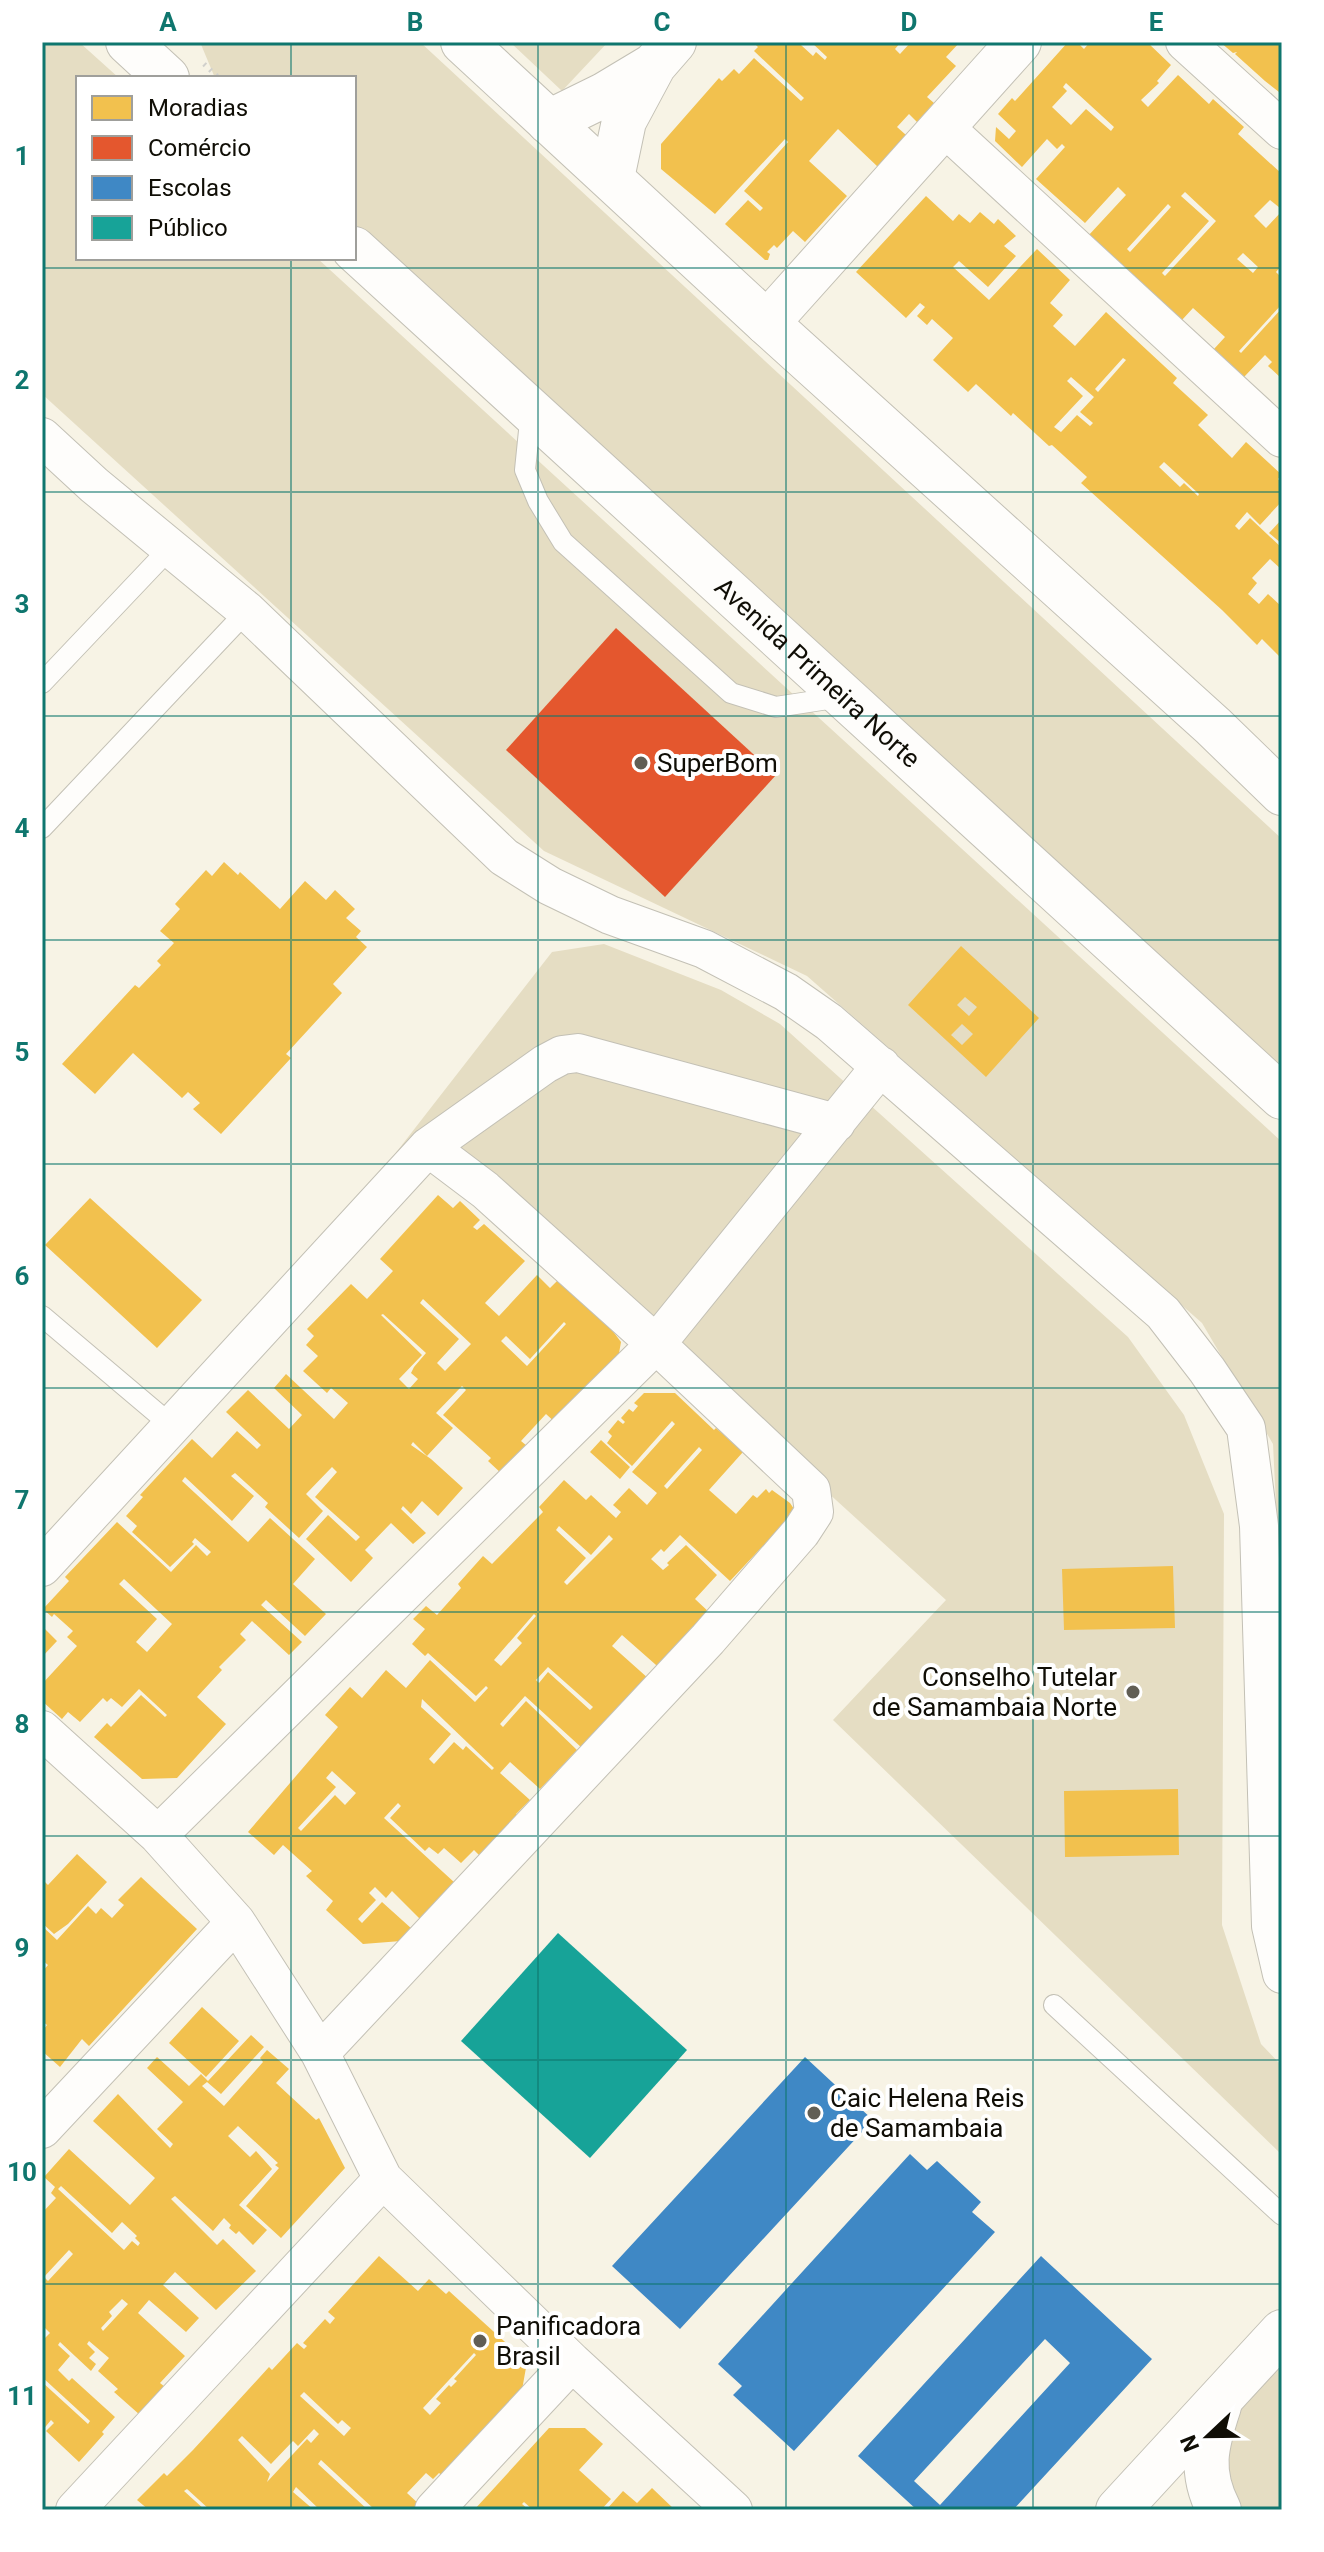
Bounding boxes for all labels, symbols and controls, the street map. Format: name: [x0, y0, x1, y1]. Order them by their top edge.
text: A: [159, 7, 177, 37]
text: B: [407, 7, 423, 37]
text: C: [653, 7, 671, 37]
text: D: [901, 7, 917, 37]
text: E: [1149, 7, 1164, 37]
legend: [76, 76, 356, 260]
text: Moradias: [148, 94, 248, 122]
text: Comércio: [148, 134, 251, 162]
text: 1: [15, 141, 29, 171]
text: Escolas: [148, 174, 232, 202]
text: Público: [148, 214, 228, 242]
text: 2: [15, 365, 29, 395]
street label: Avenida Primeira Norte: [709, 571, 926, 774]
text: 3: [15, 589, 29, 619]
place label: SuperBom: [657, 748, 778, 778]
marker: SuperBom: [632, 754, 650, 772]
text: 4: [15, 813, 30, 843]
text: 5: [15, 1037, 29, 1067]
text: 6: [15, 1261, 30, 1291]
text: 7: [15, 1485, 29, 1515]
place label: Conselho Tutelar de Samambaia Norte: [872, 1662, 1117, 1722]
marker: Conselho Tutelar de Samambaia Norte: [1124, 1683, 1142, 1701]
text: 8: [15, 1709, 29, 1739]
text: 9: [15, 1933, 29, 1963]
place label: Caic Helena Reis de Samambaia: [830, 2083, 1024, 2143]
marker: Caic Helena Reis de Samambaia: [805, 2104, 823, 2122]
text: 10: [7, 2157, 37, 2187]
place label: Panificadora Brasil: [496, 2311, 641, 2371]
marker: Panificadora Brasil: [471, 2332, 489, 2350]
text: 11: [7, 2381, 37, 2411]
north arrow: [1168, 2396, 1248, 2476]
text: N: [1175, 2431, 1204, 2455]

